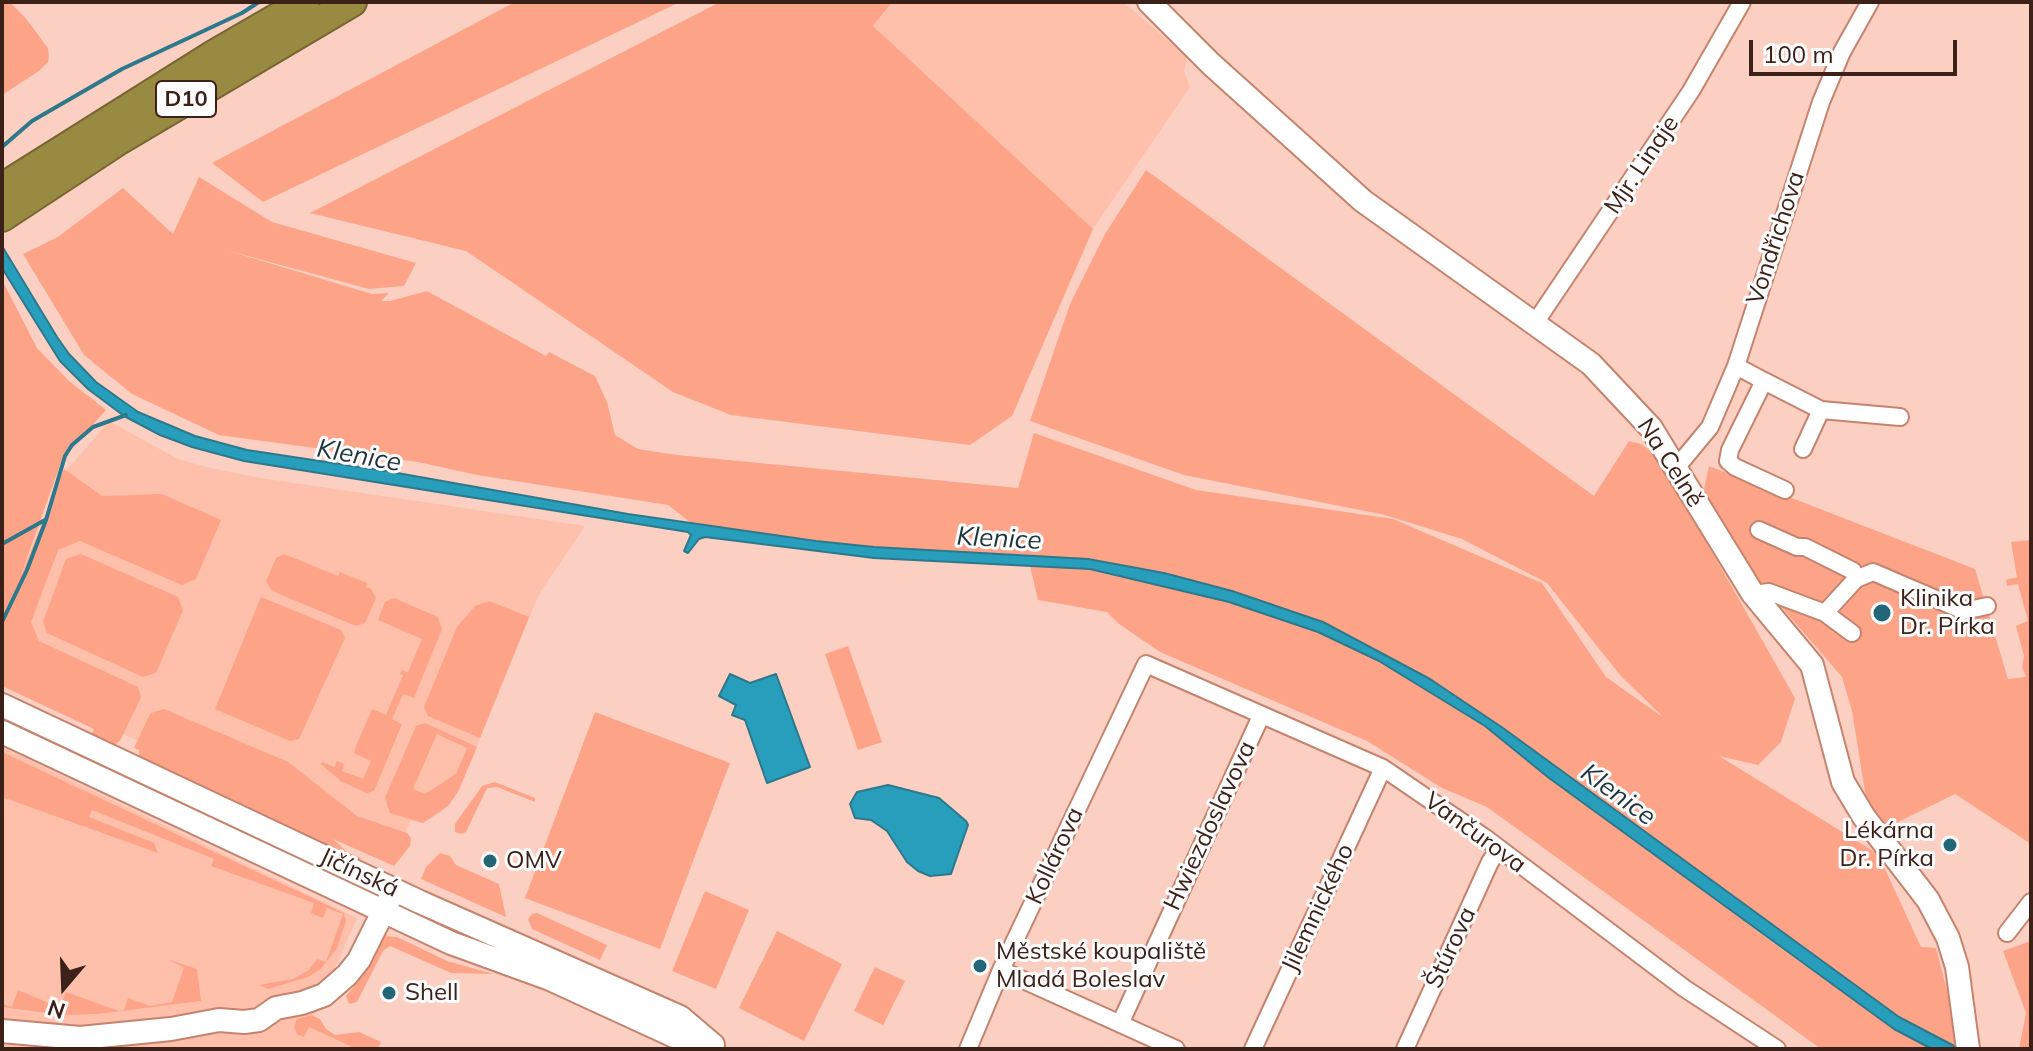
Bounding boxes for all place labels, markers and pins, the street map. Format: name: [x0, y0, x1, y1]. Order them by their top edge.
place label: Klinika Dr. Pírka: [1900, 585, 1995, 641]
marker: Klinika Dr. Pírka: [1871, 602, 1893, 624]
place label: Lékárna Dr. Pírka: [1839, 817, 1934, 873]
marker: Lékárna Dr. Pírka: [1941, 836, 1959, 854]
place label: OMV: [506, 847, 562, 875]
marker: OMV: [481, 852, 499, 870]
place label: Městské koupaliště Mladá Boleslav: [996, 938, 1206, 994]
marker: Městské koupaliště Mladá Boleslav: [971, 957, 989, 975]
place label: Shell: [405, 979, 458, 1007]
marker: Shell: [380, 984, 398, 1002]

